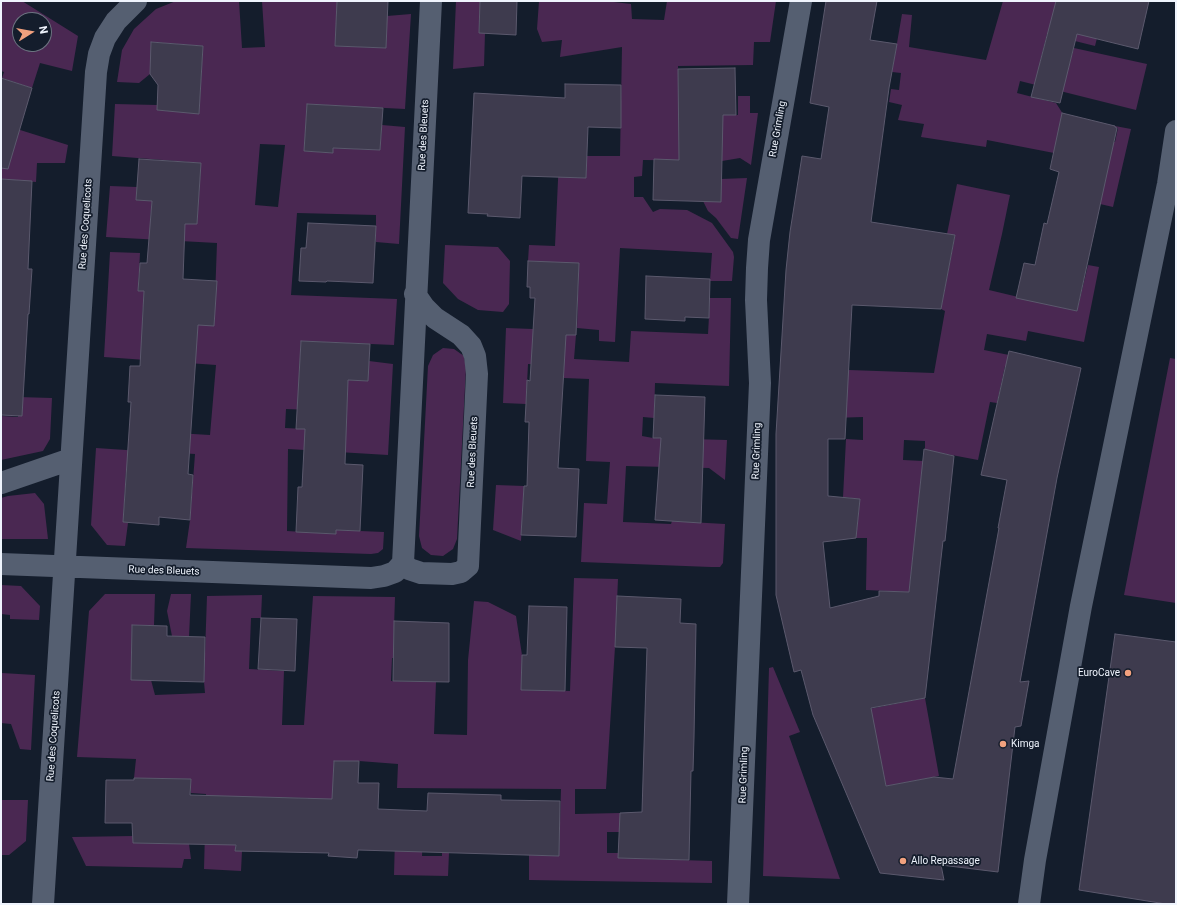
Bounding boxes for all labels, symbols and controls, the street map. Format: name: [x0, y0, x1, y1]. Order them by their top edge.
north arrow: [12, 12, 52, 52]
text: N: [36, 25, 50, 35]
street label: Rue des Bleuets: [416, 99, 432, 171]
street label: Rue Grimling: [767, 100, 789, 158]
street label: Rue des Coquelicots: [77, 178, 95, 270]
street label: Rue des Bleuets: [465, 416, 481, 488]
street label: Rue Grimling: [750, 422, 764, 480]
street label: Rue des Bleuets: [128, 564, 200, 578]
place label: EuroCave: [1078, 667, 1120, 679]
marker: EuroCave: [1123, 668, 1133, 678]
street label: Rue des Coquelicots: [45, 690, 63, 782]
place label: Kimga: [1011, 738, 1040, 750]
marker: Kimga: [998, 739, 1008, 749]
street label: Rue Grimling: [737, 746, 751, 804]
place label: Allo Repassage: [911, 855, 980, 867]
marker: Allo Repassage: [898, 856, 908, 866]

